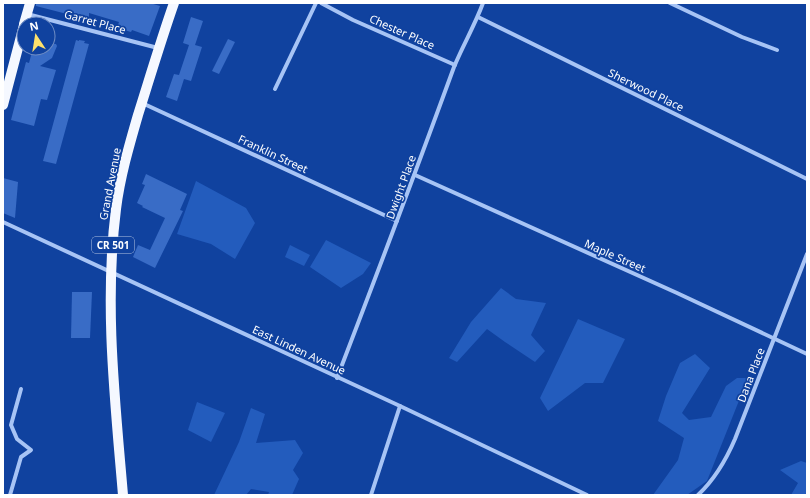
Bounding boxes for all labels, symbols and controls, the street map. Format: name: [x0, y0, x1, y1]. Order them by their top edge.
street label: Garret Place: [63, 6, 128, 37]
street label: Chester Place: [367, 10, 437, 53]
north arrow: [16, 16, 56, 56]
text: N: [28, 17, 40, 34]
street label: Sherwood Place: [606, 65, 686, 114]
street label: Franklin Street: [236, 131, 310, 176]
street label: Grand Avenue: [95, 146, 124, 221]
street label: Dwight Place: [382, 153, 419, 221]
street label: Maple Street: [582, 235, 648, 276]
road number: CR 501: [92, 237, 134, 253]
street label: East Linden Avenue: [250, 321, 348, 378]
street label: Dana Place: [733, 345, 768, 404]

